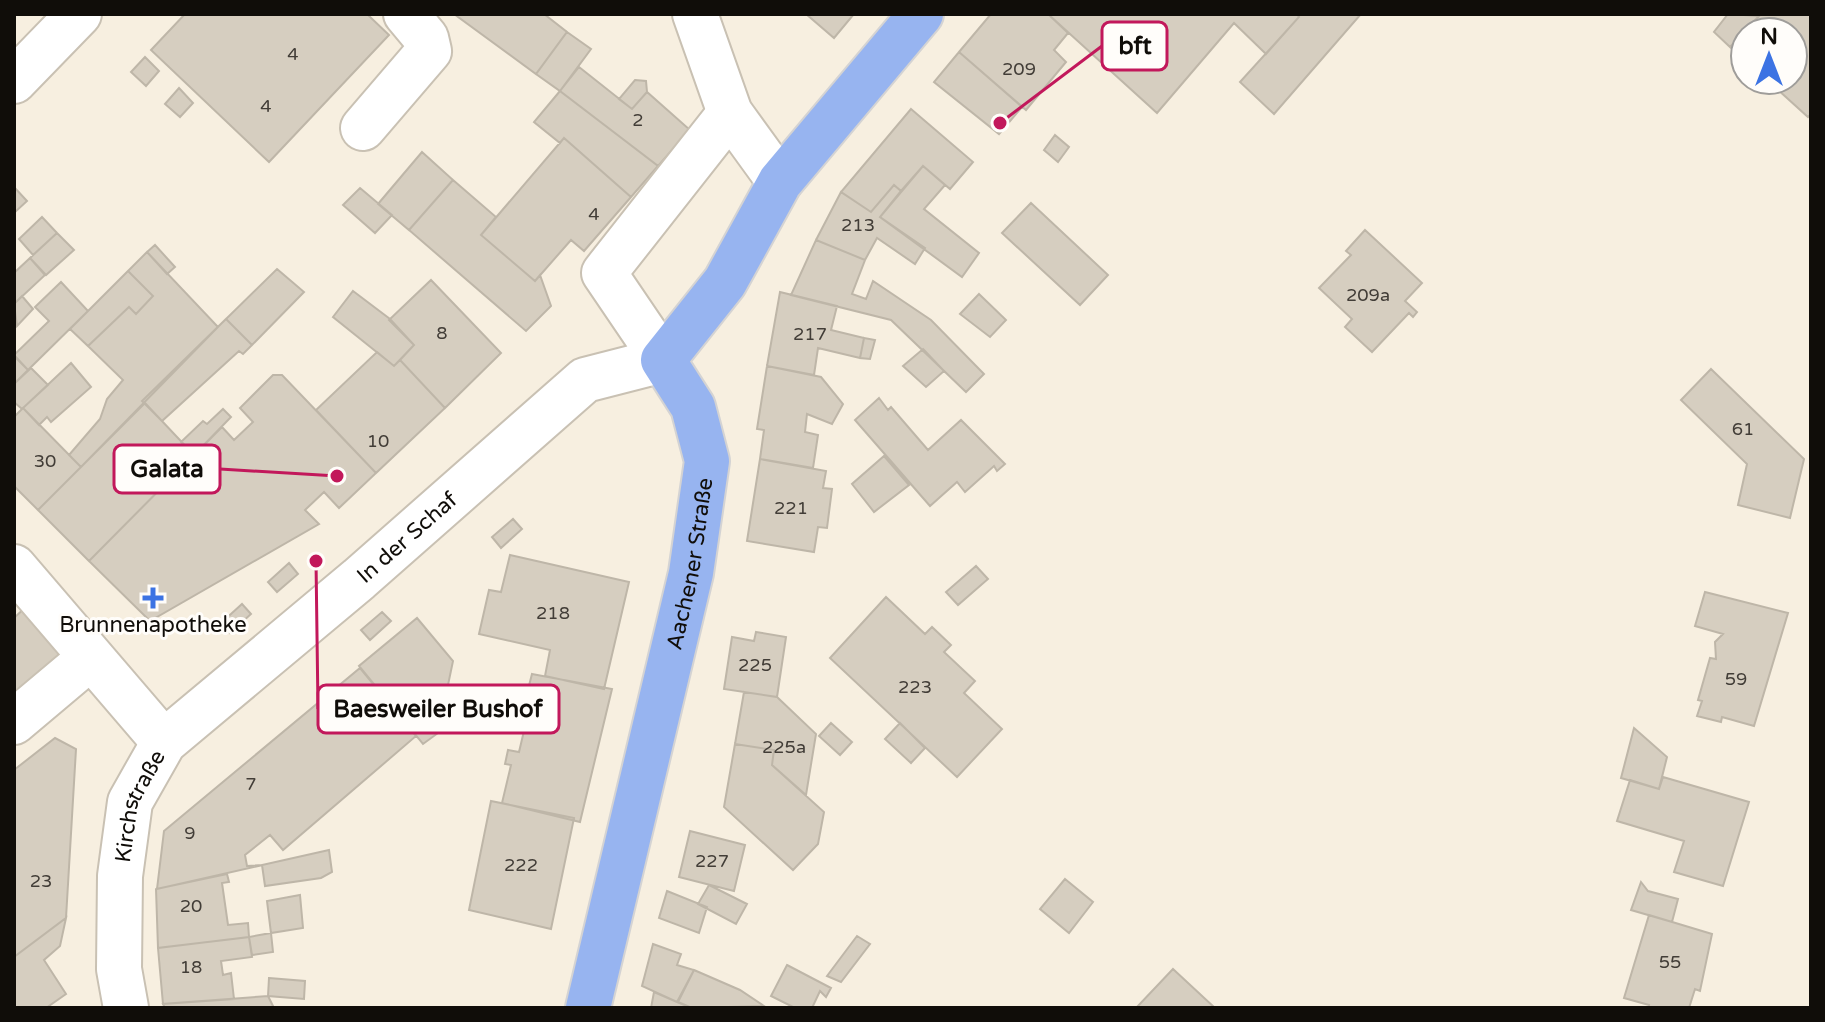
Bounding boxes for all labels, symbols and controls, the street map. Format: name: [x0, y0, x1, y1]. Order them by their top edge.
north arrow: [1729, 16, 1809, 96]
callout: bft: [1102, 22, 1167, 70]
text: N: [1760, 24, 1778, 50]
text: bft: [1118, 32, 1152, 61]
house number: 4: [287, 43, 299, 65]
house number: 209: [1002, 58, 1036, 80]
house number: 4: [260, 95, 272, 117]
house number: 2: [632, 109, 644, 131]
house number: 4: [588, 203, 600, 225]
house number: 213: [841, 214, 875, 236]
house number: 209a: [1346, 284, 1390, 306]
house number: 8: [436, 322, 448, 344]
house number: 217: [793, 323, 827, 345]
house number: 61: [1732, 418, 1754, 440]
house number: 10: [367, 430, 389, 452]
callout: Galata: [114, 445, 220, 493]
house number: 30: [34, 450, 56, 472]
text: Galata: [130, 455, 204, 484]
street label: Aachener Straße: [661, 476, 718, 652]
street label: In der Schaf: [352, 486, 463, 589]
house number: 221: [774, 497, 808, 519]
marker: Brunnenapotheke: [144, 589, 162, 607]
house number: 218: [536, 602, 570, 624]
place label: Brunnenapotheke: [59, 612, 247, 638]
house number: 225: [738, 654, 772, 676]
house number: 59: [1725, 668, 1747, 690]
house number: 223: [898, 676, 932, 698]
callout: Baesweiler Bushof: [318, 685, 559, 733]
text: Baesweiler Bushof: [333, 695, 544, 724]
house number: 225a: [762, 736, 806, 758]
street label: Kirchstraße: [110, 745, 171, 864]
house number: 7: [245, 773, 257, 795]
house number: 9: [184, 822, 196, 844]
house number: 227: [695, 850, 729, 872]
house number: 222: [504, 854, 538, 876]
house number: 23: [30, 870, 52, 892]
house number: 20: [180, 895, 202, 917]
house number: 55: [1659, 951, 1681, 973]
house number: 18: [180, 956, 202, 978]

